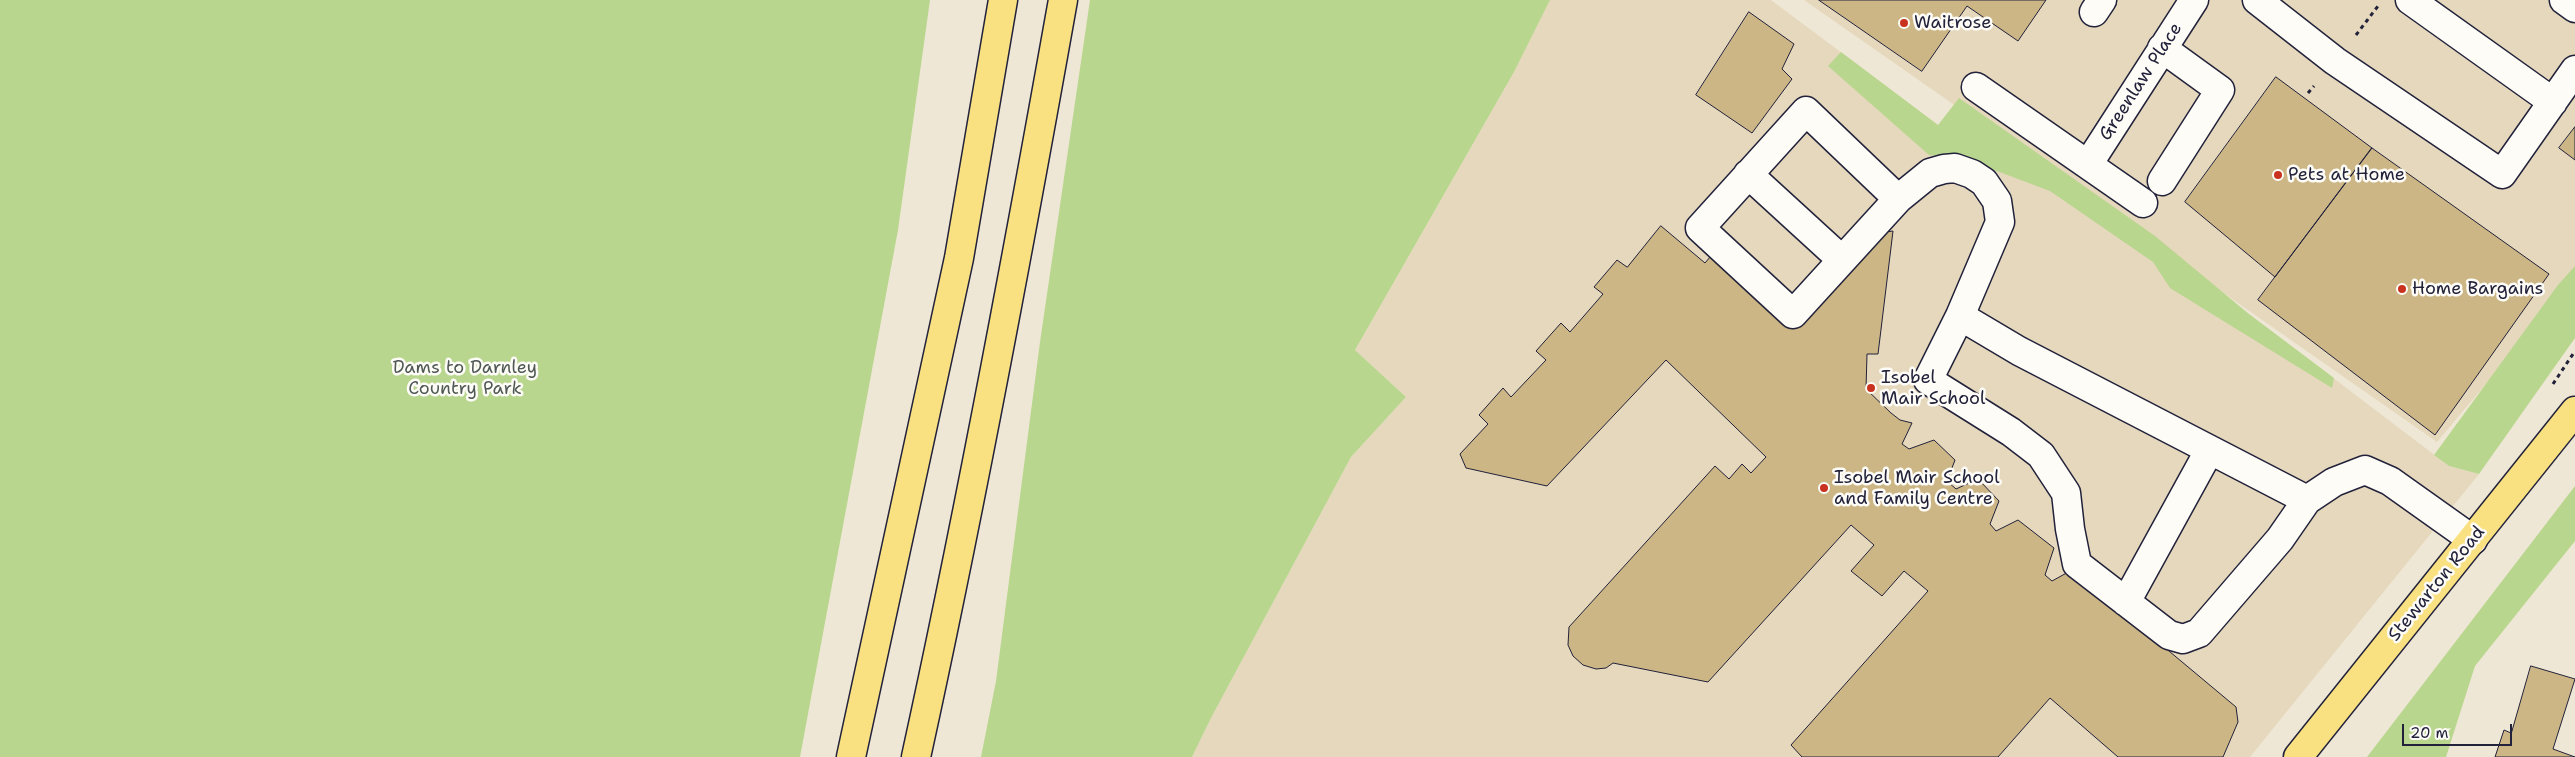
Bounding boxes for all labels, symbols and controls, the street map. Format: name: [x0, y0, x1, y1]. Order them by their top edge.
place label: Waitrose: [1914, 12, 1991, 34]
marker: Waitrose: [1898, 17, 1910, 29]
street label: Greenlaw Place: [2095, 19, 2187, 145]
place label: Pets at Home: [2288, 164, 2405, 186]
marker: Pets at Home: [2272, 169, 2284, 181]
place label: Home Bargains: [2412, 278, 2543, 300]
marker: Home Bargains: [2396, 283, 2408, 295]
park label: Dams to Darnley Country Park: [393, 357, 537, 399]
place label: Isobel Mair School: [1881, 367, 1985, 409]
marker: Isobel Mair School: [1865, 382, 1877, 394]
place label: Isobel Mair School and Family Centre: [1834, 467, 2000, 509]
marker: Isobel Mair School and Family Centre: [1818, 482, 1830, 494]
street label: Stewarton Road: [2384, 522, 2490, 646]
scale bar: [2405, 714, 2515, 746]
text: 20 m: [2410, 723, 2449, 743]

